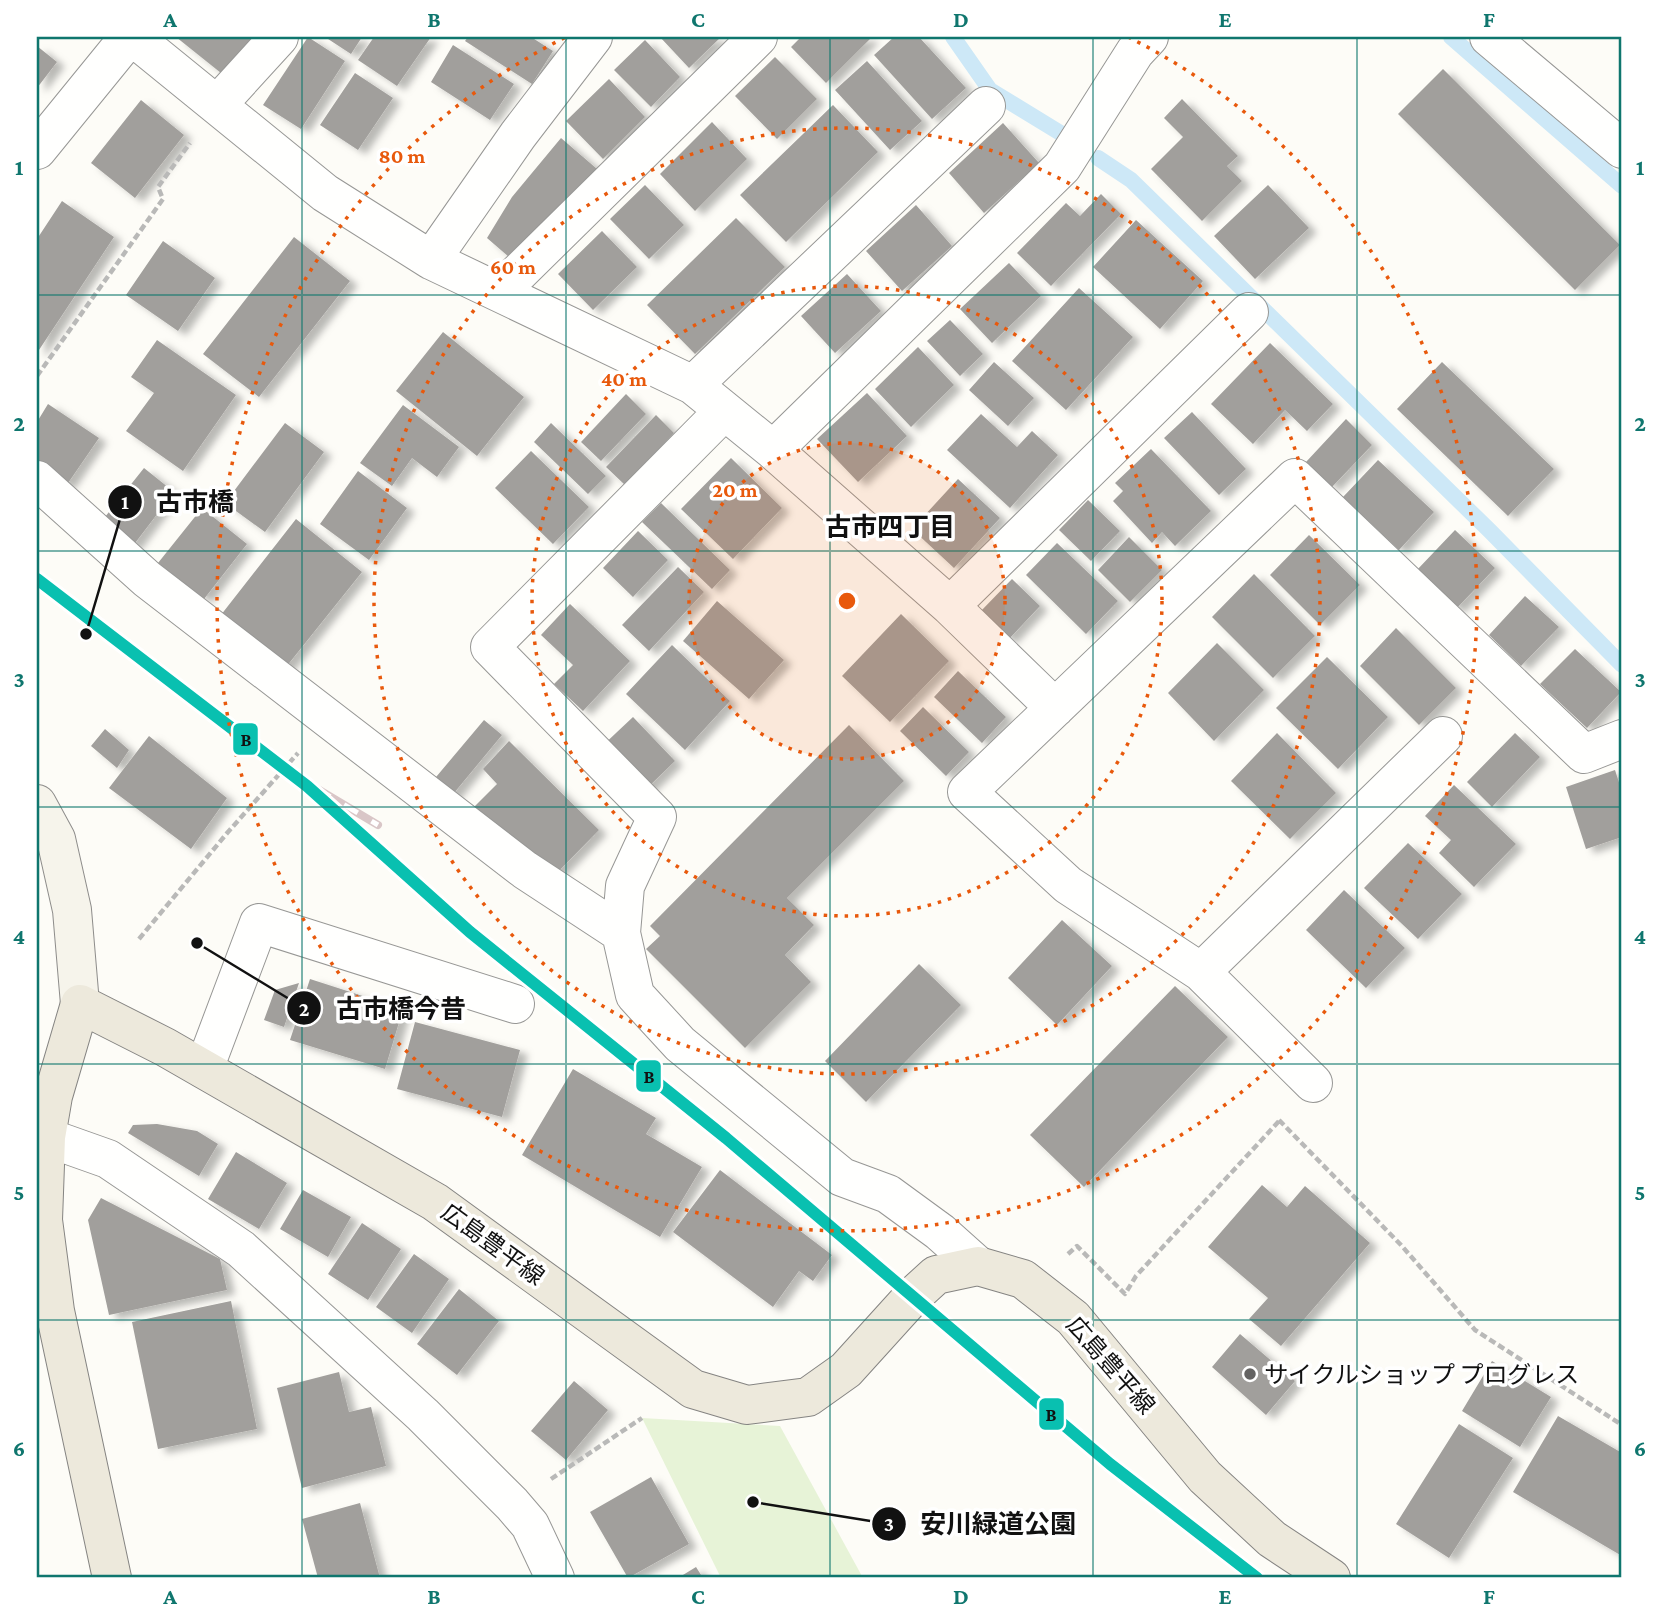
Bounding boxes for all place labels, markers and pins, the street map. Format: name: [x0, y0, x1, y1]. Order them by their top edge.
callout: 古市橋: [107, 479, 248, 526]
centre of rings: [835, 589, 859, 613]
callout: 古市橋今昔: [287, 985, 480, 1032]
place label: サイクルショップ プログレス: [1264, 1361, 1579, 1388]
marker: サイクルショップ プログレス: [1242, 1366, 1258, 1382]
callout: 安川緑道公園: [871, 1500, 1090, 1547]

